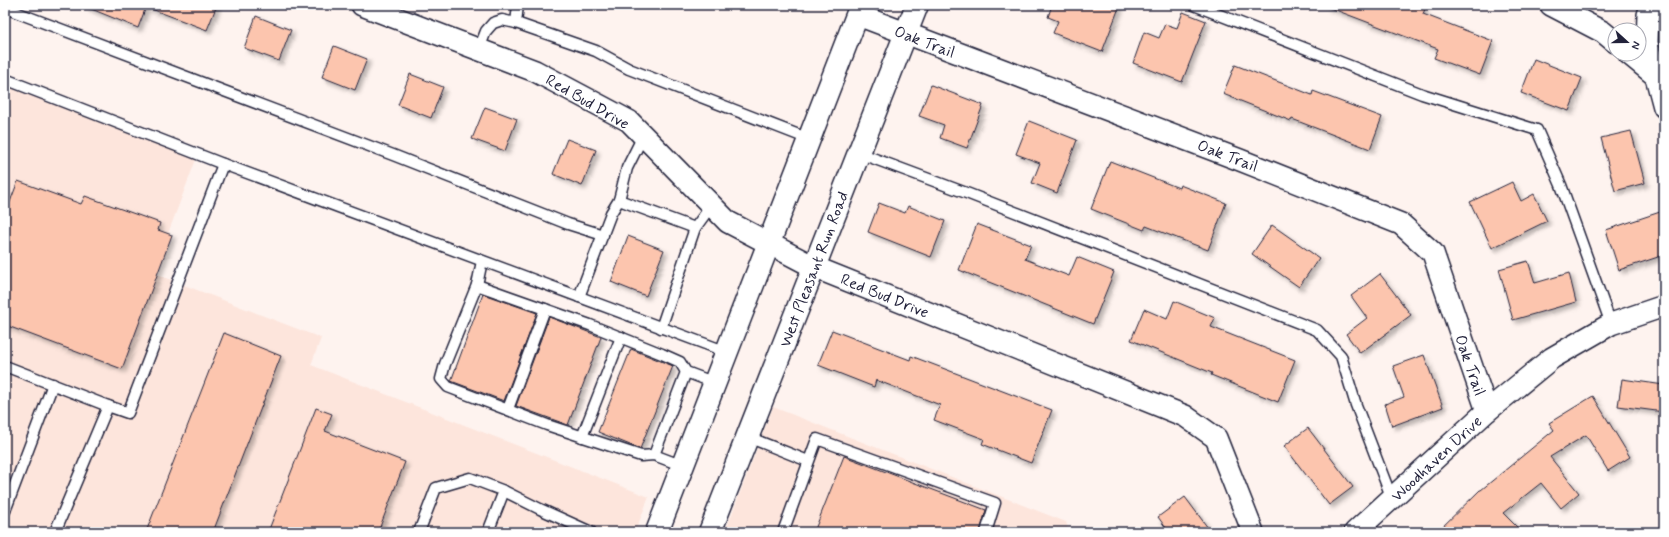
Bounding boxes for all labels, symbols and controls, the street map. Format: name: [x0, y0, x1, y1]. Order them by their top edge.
street label: Oak Trail: [891, 21, 958, 64]
north arrow: [1607, 22, 1647, 62]
text: N: [1628, 39, 1643, 51]
street label: Red Bud Drive: [542, 70, 633, 135]
street label: Oak Trail: [1194, 135, 1261, 178]
street label: West Pleasant Run Road: [775, 189, 854, 350]
street label: Red Bud Drive: [837, 269, 932, 324]
street label: Oak Trail: [1449, 332, 1490, 399]
street label: Woodhaven Drive: [1387, 411, 1487, 507]

